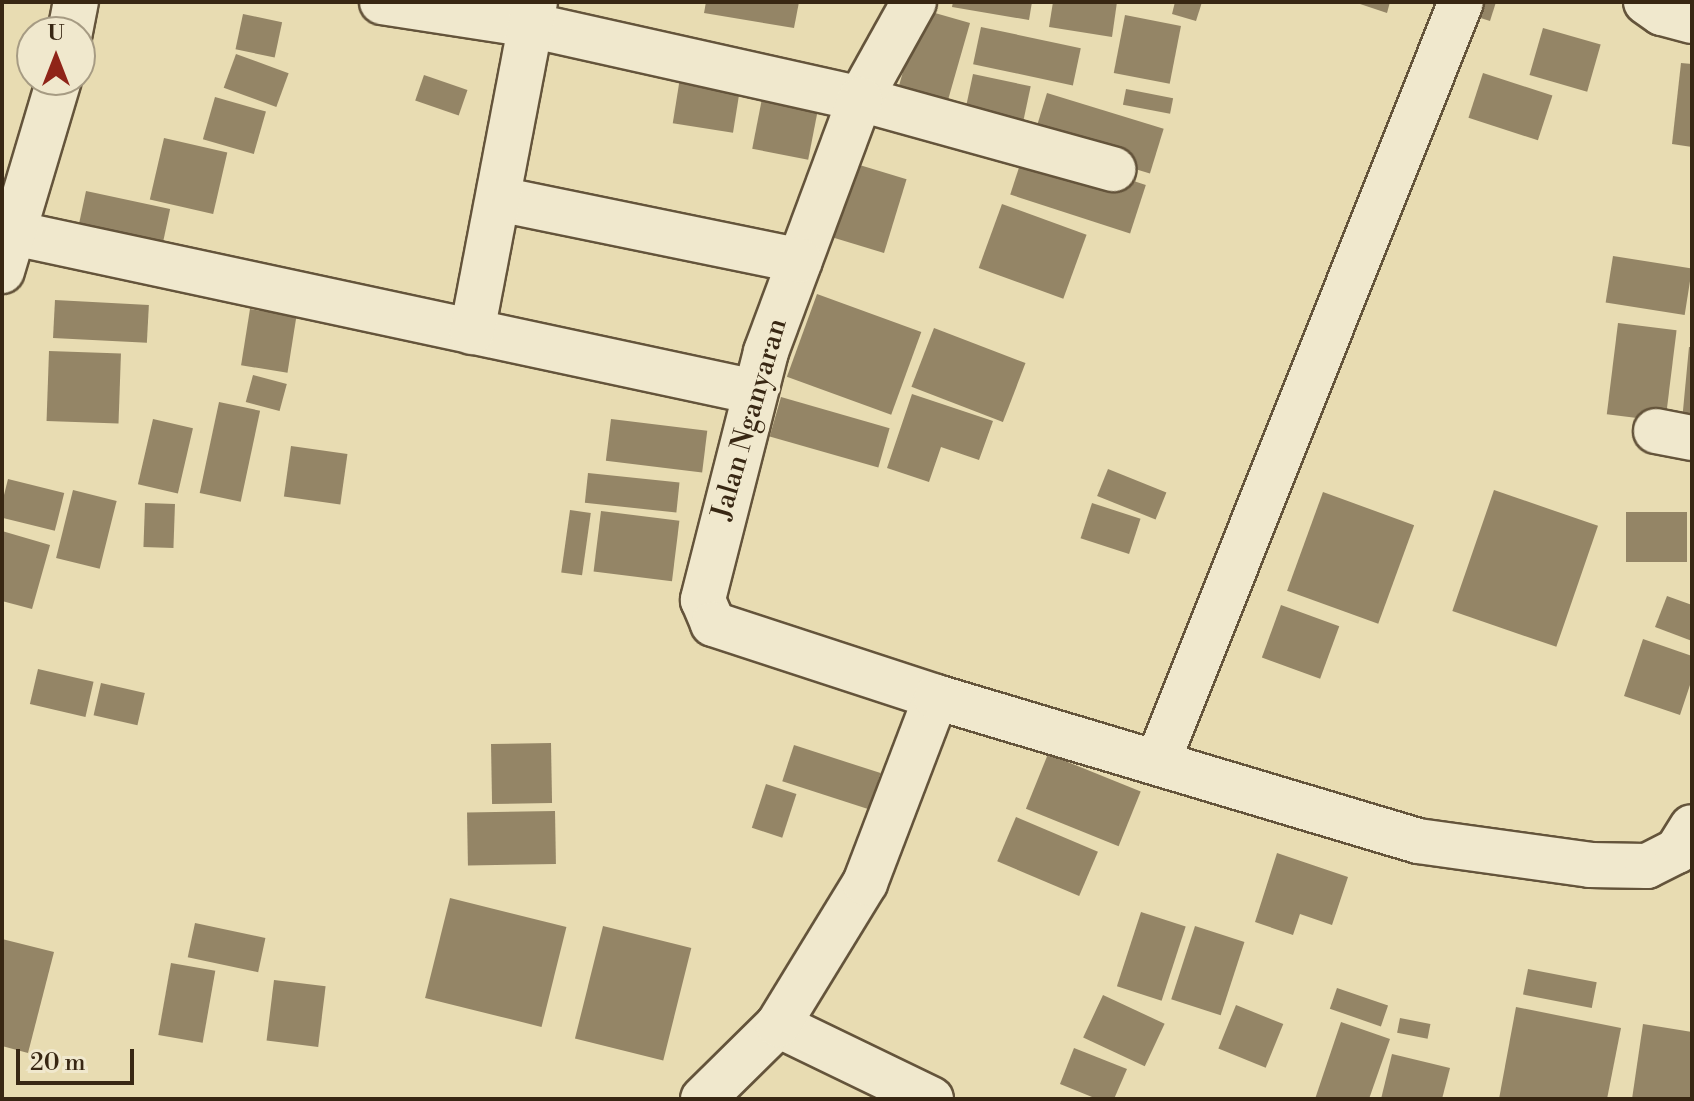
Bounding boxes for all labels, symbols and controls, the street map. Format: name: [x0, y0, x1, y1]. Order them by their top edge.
north arrow: [16, 16, 96, 96]
text: U: [47, 20, 65, 47]
street label: Jalan Nganyaran: [705, 315, 795, 523]
scale bar: [20, 1033, 138, 1083]
text: 20 m: [30, 1048, 86, 1078]

